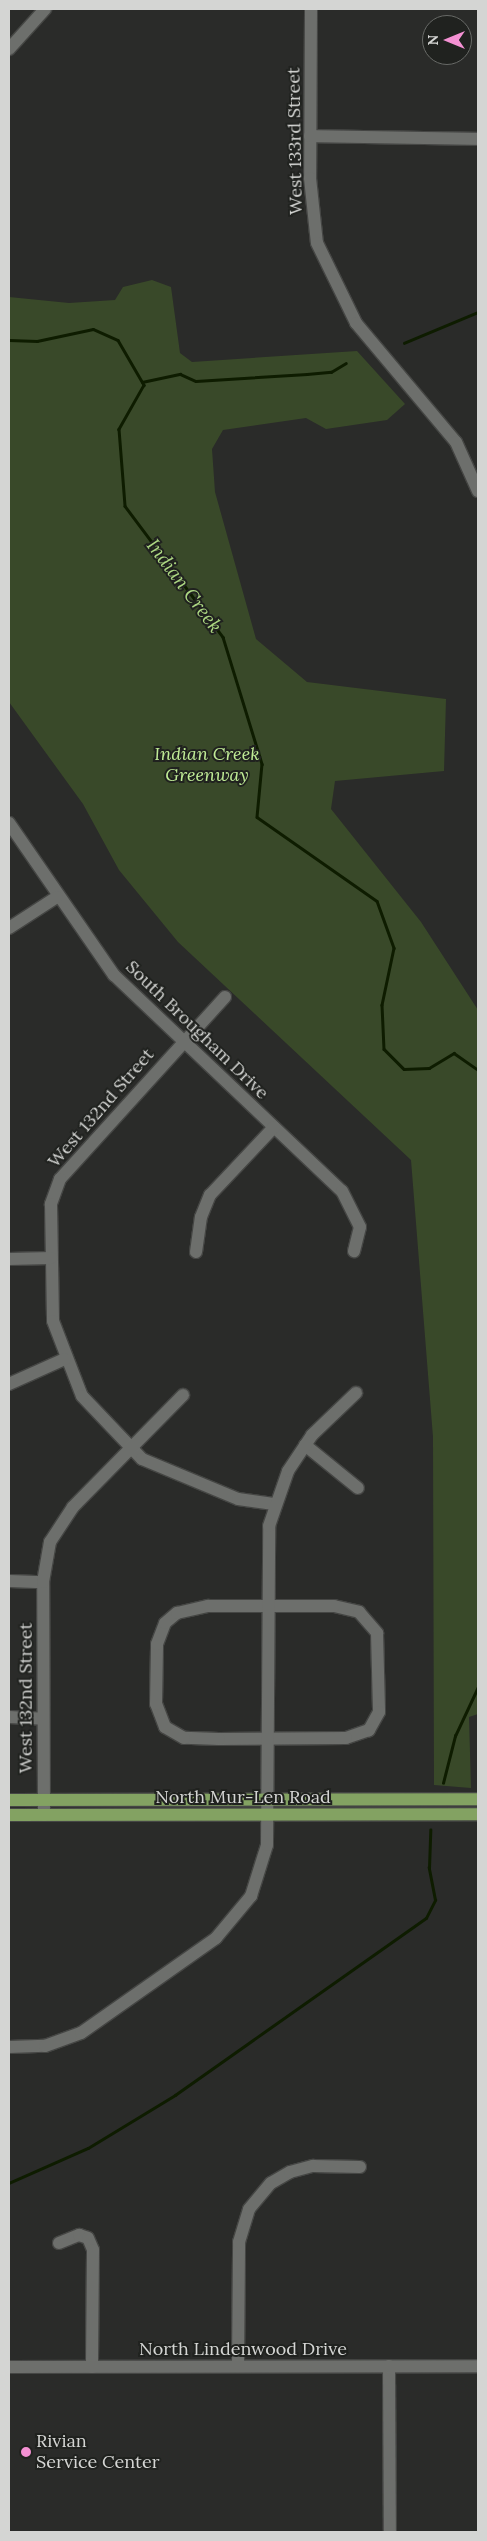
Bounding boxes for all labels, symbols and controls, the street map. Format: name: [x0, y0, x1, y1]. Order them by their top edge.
north arrow: [422, 15, 472, 65]
text: N: [424, 35, 442, 45]
street label: West 133rd Street: [283, 67, 307, 215]
water label: Indian Creek: [141, 535, 227, 637]
park label: Indian Creek Greenway: [154, 744, 260, 786]
street label: South Brougham Drive: [121, 956, 273, 1104]
street label: West 132nd Street: [43, 1044, 159, 1172]
street label: West 132nd Street: [15, 1623, 37, 1773]
street label: North Mur-Len Road: [155, 1786, 331, 1808]
street label: North Lindenwood Drive: [139, 2338, 347, 2360]
place label: Rivian Service Center: [36, 2431, 160, 2474]
marker: Rivian Service Center: [20, 2446, 32, 2458]

